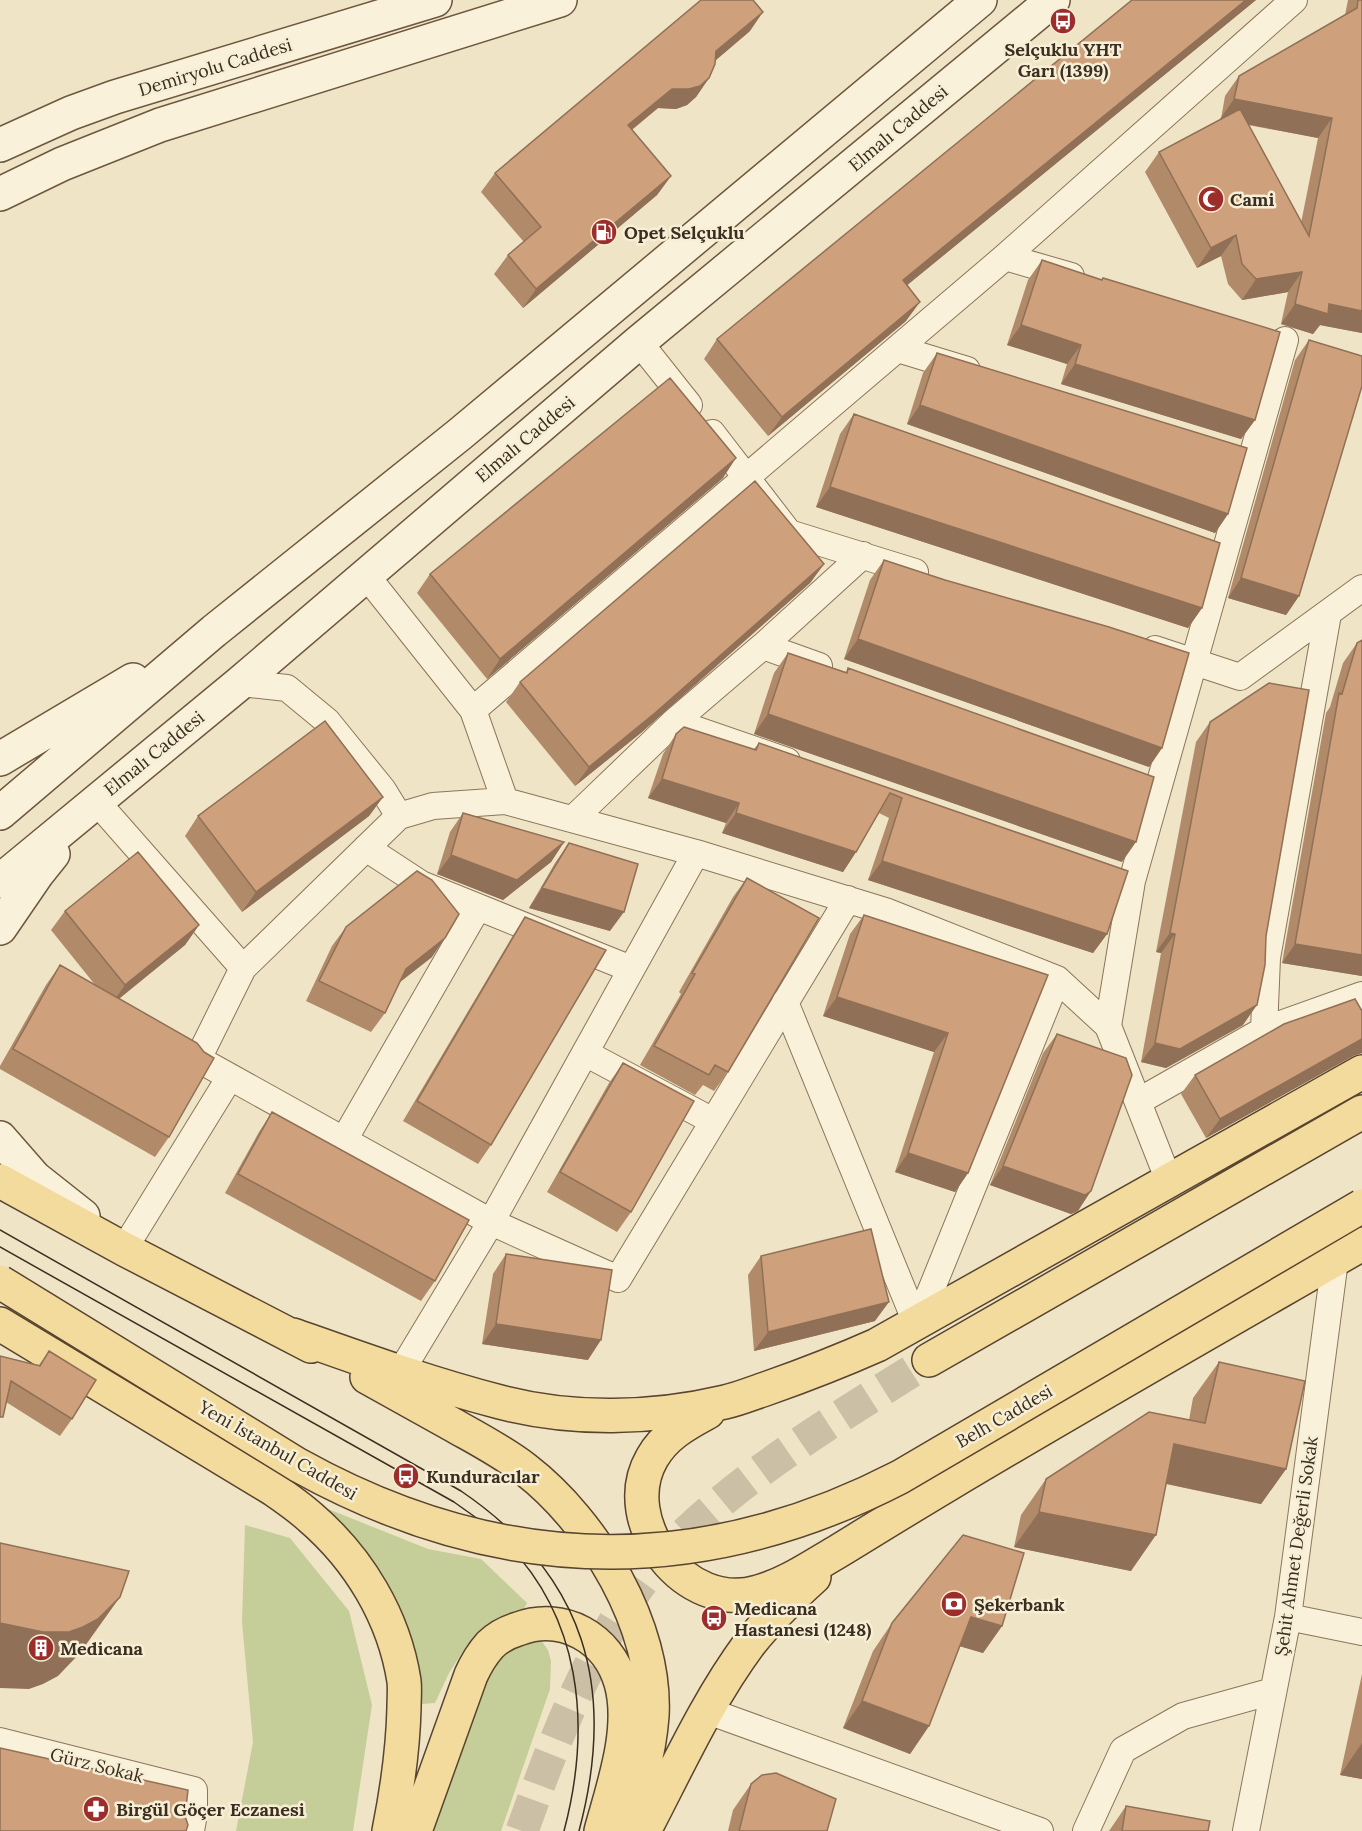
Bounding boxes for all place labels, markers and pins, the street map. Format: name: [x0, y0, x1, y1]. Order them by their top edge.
bus stop icon: Selçuklu YHT Garı (1399): [1048, 6, 1078, 36]
place label: Selçuklu YHT Garı (1399): [1005, 38, 1122, 82]
mosque icon: Cami: [1196, 184, 1226, 214]
place label: Cami: [1230, 188, 1274, 211]
fuel station icon: Opet Selçuklu: [589, 217, 619, 247]
place label: Opet Selçuklu: [624, 221, 744, 244]
bus stop icon: Kunduracılar: [391, 1461, 421, 1491]
place label: Kunduracılar: [426, 1465, 540, 1488]
bank icon: Şekerbank: [939, 1589, 969, 1619]
place label: Şekerbank: [974, 1593, 1065, 1616]
place label: Medicana Hastanesi (1248): [734, 1597, 871, 1641]
bus stop icon: Medicana Hastanesi (1248): [699, 1603, 729, 1633]
building icon: Medicana: [26, 1633, 56, 1663]
place label: Medicana: [60, 1637, 144, 1660]
pharmacy icon: Birgül Göçer Eczanesi: [81, 1794, 111, 1824]
place label: Birgül Göçer Eczanesi: [116, 1798, 305, 1821]

